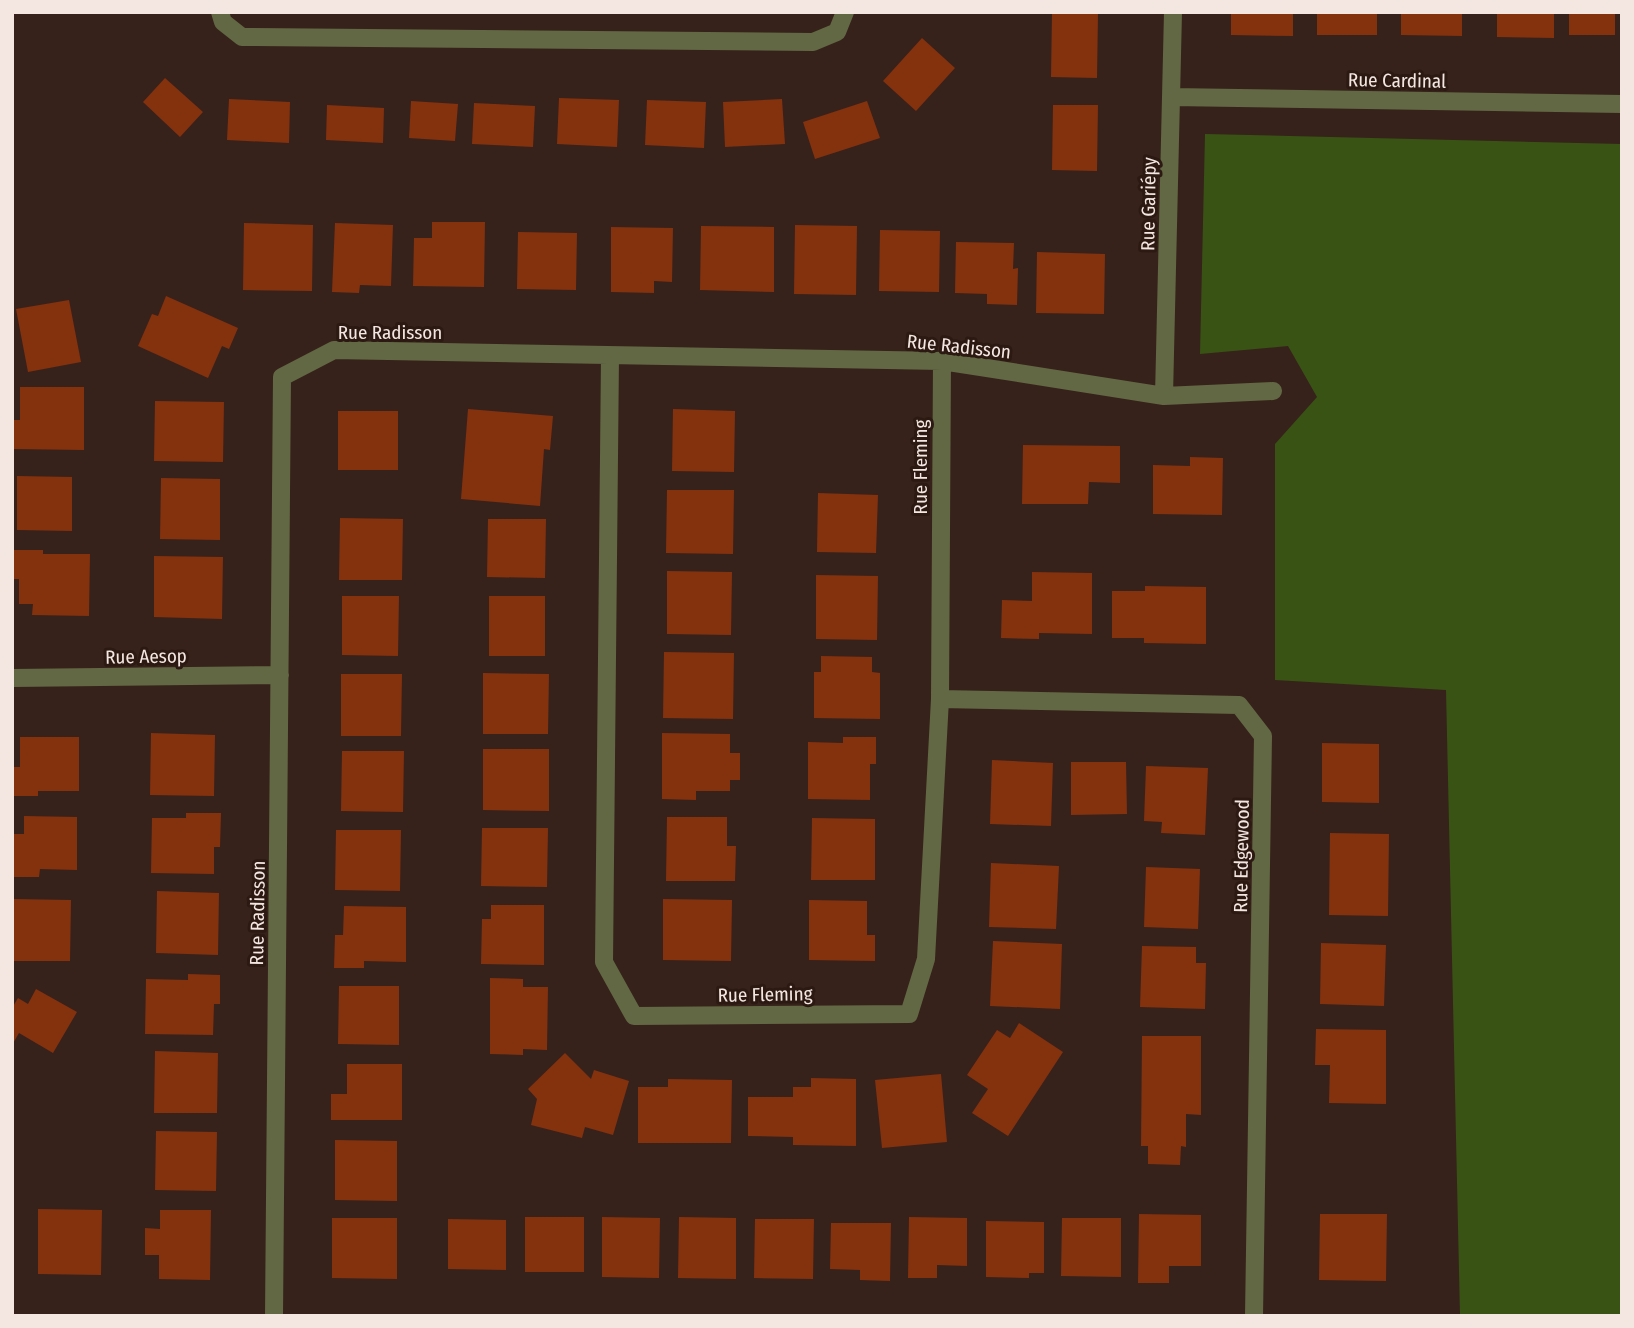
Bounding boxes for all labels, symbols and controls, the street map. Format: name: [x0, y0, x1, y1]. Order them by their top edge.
street label: Rue Cardinal: [1348, 68, 1446, 93]
street label: Rue Gariépy: [1136, 156, 1161, 251]
street label: Rue Radisson: [338, 321, 442, 344]
street label: Rue Radisson: [906, 330, 1012, 363]
street label: Rue Fleming: [909, 419, 932, 514]
street label: Rue Aesop: [105, 644, 187, 669]
street label: Rue Edgewood: [1229, 799, 1254, 913]
street label: Rue Radisson: [245, 860, 270, 966]
street label: Rue Fleming: [717, 982, 813, 1007]

